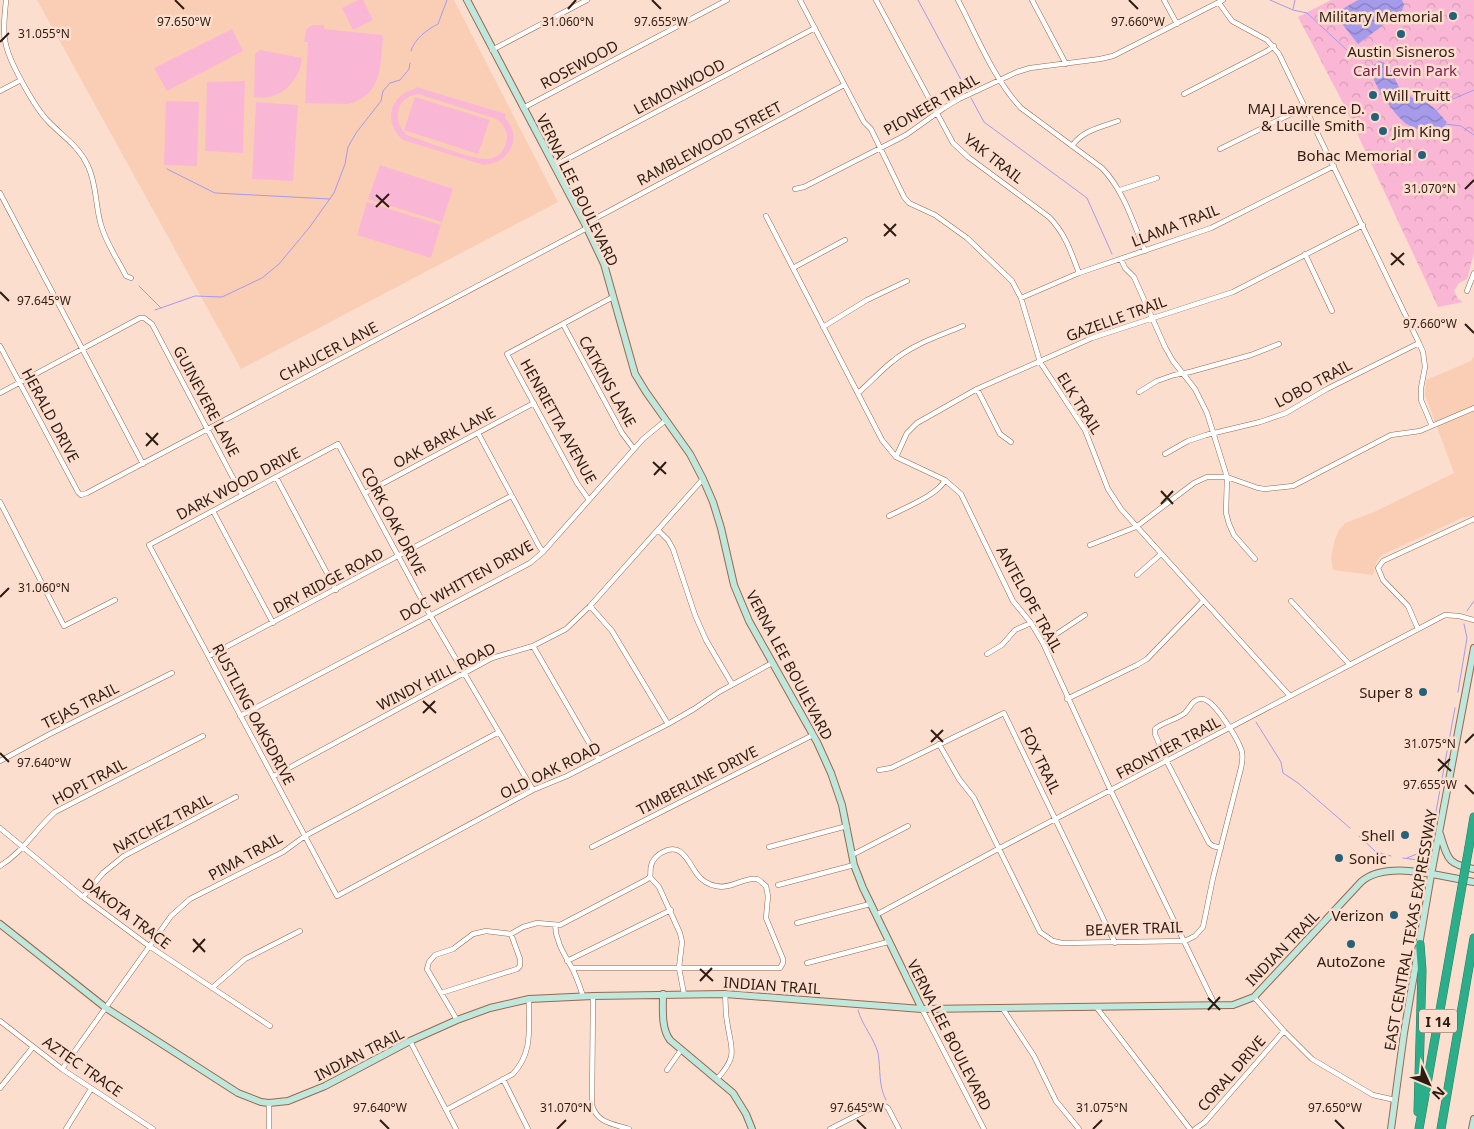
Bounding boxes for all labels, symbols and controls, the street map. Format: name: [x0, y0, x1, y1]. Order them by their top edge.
place label: Military Memorial: [1319, 6, 1443, 26]
marker: Military Memorial: [1447, 10, 1459, 22]
text: 97.650°W: [157, 13, 211, 30]
text: 31.060°N: [542, 13, 594, 30]
text: 97.655°W: [634, 13, 688, 30]
text: 97.660°W: [1111, 13, 1165, 30]
text: 31.055°N: [18, 25, 70, 42]
marker: Austin Sisneros: [1395, 28, 1407, 40]
street label: ROSEWOOD: [536, 35, 622, 93]
place label: Austin Sisneros: [1347, 41, 1455, 61]
street label: LEMONWOOD: [630, 53, 728, 119]
park label: Carl Levin Park: [1353, 60, 1457, 80]
street label: PIONEER TRAIL: [879, 68, 983, 140]
place label: Will Truitt: [1383, 85, 1451, 105]
marker: Will Truitt: [1367, 89, 1379, 101]
street label: RAMBLEWOOD STREET: [633, 96, 786, 190]
place label: MAJ Lawrence D. & Lucille Smith: [1247, 98, 1365, 135]
street label: VERNA LEE BOULEVARD: [532, 111, 624, 269]
marker: MAJ Lawrence D. & Lucille Smith: [1369, 111, 1381, 123]
place label: Jim King: [1391, 121, 1451, 141]
marker: Jim King: [1377, 125, 1389, 137]
street label: YAK TRAIL: [960, 128, 1028, 188]
place label: Bohac Memorial: [1297, 145, 1412, 165]
marker: Bohac Memorial: [1416, 149, 1428, 161]
text: 31.070°N: [1404, 180, 1456, 197]
street label: LLAMA TRAIL: [1128, 199, 1222, 251]
street label: GAZELLE TRAIL: [1063, 291, 1169, 345]
text: 97.645°W: [17, 292, 71, 309]
text: 97.660°W: [1403, 315, 1457, 332]
street label: CHAUCER LANE: [275, 316, 381, 386]
street label: CATKINS LANE: [575, 332, 641, 430]
street label: GUINEVERE LANE: [169, 342, 245, 460]
street label: LOBO TRAIL: [1271, 354, 1355, 412]
street label: HENRIETTA AVENUE: [516, 355, 602, 487]
street label: HERALD DRIVE: [18, 364, 84, 466]
street label: ELK TRAIL: [1053, 368, 1107, 438]
street label: OAK BARK LANE: [389, 402, 499, 472]
street label: DARK WOOD DRIVE: [173, 442, 303, 524]
street label: CORK OAK DRIVE: [357, 463, 431, 579]
street label: DOC WHITTEN DRIVE: [396, 535, 536, 625]
street label: DRY RIDGE ROAD: [269, 542, 387, 618]
street label: ANTELOPE TRAIL: [993, 542, 1068, 656]
text: 31.060°N: [18, 579, 70, 596]
street label: VERNA LEE BOULEVARD: [742, 587, 838, 743]
street label: WINDY HILL ROAD: [373, 637, 499, 715]
street label: RUSTLING OAKSDRIVE: [208, 640, 300, 788]
street label: TEJAS TRAIL: [38, 677, 122, 733]
place label: Super 8: [1359, 682, 1413, 702]
marker: Super 8: [1417, 686, 1429, 698]
street label: FRONTIER TRAIL: [1112, 711, 1224, 783]
street label: FOX TRAIL: [1016, 723, 1066, 797]
text: 31.075°N: [1404, 735, 1456, 752]
street label: OLD OAK ROAD: [496, 737, 604, 803]
street label: TIMBERLINE DRIVE: [633, 741, 761, 819]
street label: HOPI TRAIL: [49, 753, 130, 809]
text: 97.640°W: [17, 754, 71, 771]
text: 97.655°W: [1403, 776, 1457, 793]
street label: NATCHEZ TRAIL: [109, 788, 215, 858]
street label: EAST CENTRAL TEXAS EXPRESSWAY: [1379, 807, 1441, 1052]
place label: Shell: [1361, 825, 1395, 845]
street label: PIMA TRAIL: [205, 827, 286, 884]
marker: Shell: [1399, 829, 1411, 841]
place label: Sonic: [1349, 848, 1387, 868]
marker: Sonic: [1333, 852, 1345, 864]
street label: DAKOTA TRACE: [79, 873, 175, 953]
place label: Verizon: [1331, 905, 1384, 925]
street label: INDIAN TRAIL: [1241, 906, 1323, 990]
marker: Verizon: [1388, 909, 1400, 921]
street label: BEAVER TRAIL: [1085, 916, 1183, 940]
marker: AutoZone: [1345, 938, 1357, 950]
place label: AutoZone: [1317, 951, 1385, 971]
street label: VERNA LEE BOULEVARD: [903, 956, 997, 1114]
street label: INDIAN TRAIL: [723, 972, 822, 998]
road number: I 14: [1419, 1009, 1457, 1032]
street label: INDIAN TRAIL: [311, 1023, 407, 1085]
street label: AZTEC TRACE: [39, 1031, 127, 1101]
street label: CORAL DRIVE: [1193, 1031, 1269, 1115]
north arrow: [1404, 1059, 1454, 1109]
text: N: [1428, 1083, 1450, 1104]
text: 97.640°W: [353, 1099, 407, 1116]
text: 31.070°N: [540, 1099, 592, 1116]
text: 97.645°W: [830, 1099, 884, 1116]
text: 31.075°N: [1076, 1099, 1128, 1116]
text: 97.650°W: [1308, 1099, 1362, 1116]

